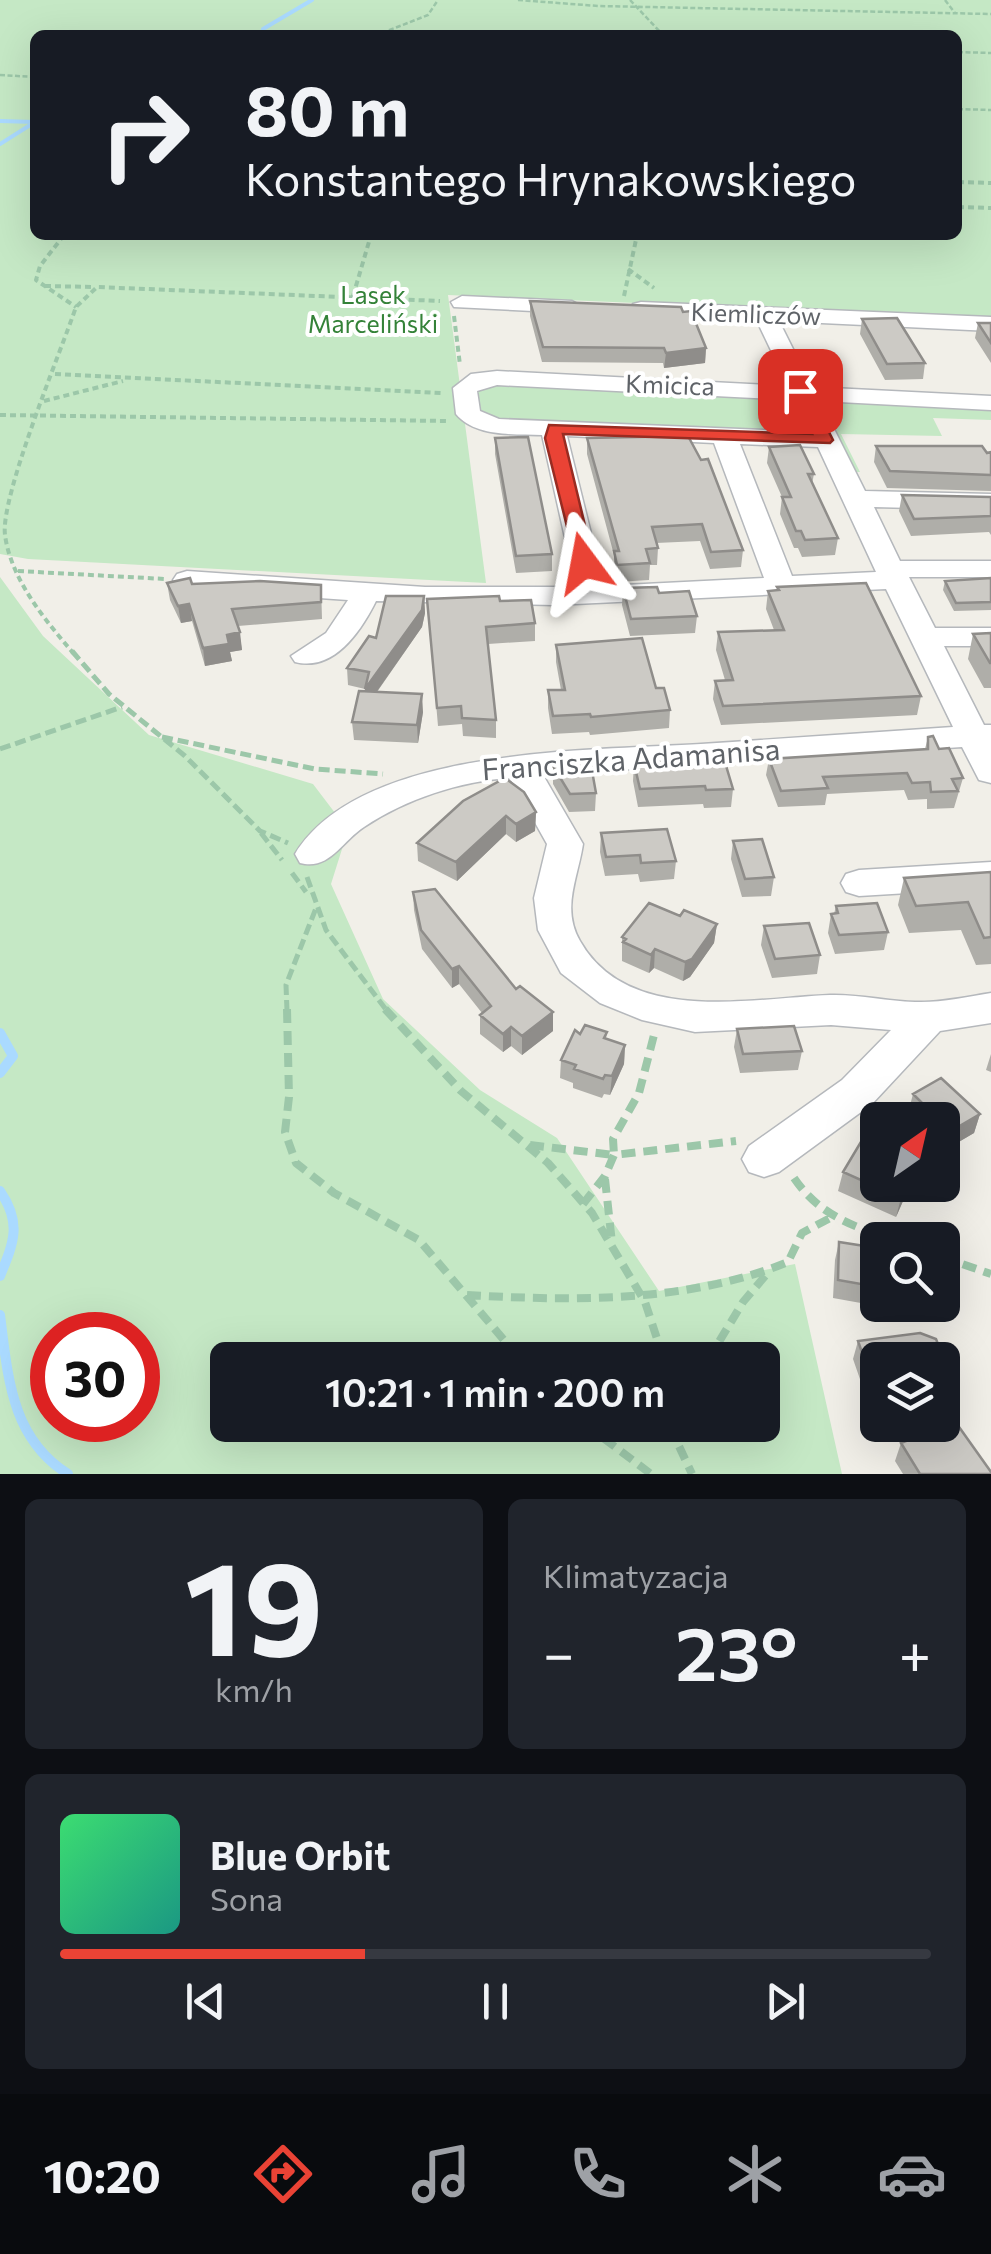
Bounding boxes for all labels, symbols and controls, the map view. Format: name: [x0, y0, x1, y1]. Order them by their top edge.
text: 80 m: [245, 65, 409, 150]
icon: right: [80, 70, 210, 200]
text: Konstantego Hrynakowskiego: [245, 150, 856, 205]
park label: Lasek Marceliński: [308, 279, 438, 338]
street label: Kiemliczów: [690, 296, 822, 330]
pin: [758, 349, 843, 434]
icon: arrive: [773, 364, 828, 419]
street label: Kmicica: [625, 367, 715, 401]
position arrow: [532, 511, 636, 615]
street label: Franciszka Adamanisa: [480, 729, 781, 786]
north arrow: [860, 1102, 960, 1202]
map controls: [860, 1102, 960, 1442]
button: search: [860, 1222, 960, 1322]
speed limit sign: 30: [30, 1312, 160, 1442]
button: layers: [860, 1342, 960, 1442]
text: 10:21 · 1 min · 200 m: [325, 1368, 665, 1415]
text: 19: [184, 1524, 324, 1683]
text: Klimatyzacja: [543, 1555, 729, 1595]
text: 23°: [675, 1605, 798, 1696]
text: −: [543, 1618, 574, 1685]
text: +: [899, 1618, 931, 1685]
text: km/h: [215, 1669, 293, 1709]
text: Blue Orbit: [210, 1831, 390, 1878]
text: Sona: [210, 1878, 283, 1918]
icon: previous: [178, 1974, 233, 2029]
icon: pause: [468, 1974, 523, 2029]
icon: next: [758, 1974, 813, 2029]
icon: directions: [248, 2139, 318, 2209]
icon: music: [406, 2139, 476, 2209]
icon: phone: [563, 2139, 633, 2209]
icon: climate: [720, 2139, 790, 2209]
icon: car: [877, 2139, 947, 2209]
text: 10:20: [44, 2147, 161, 2202]

